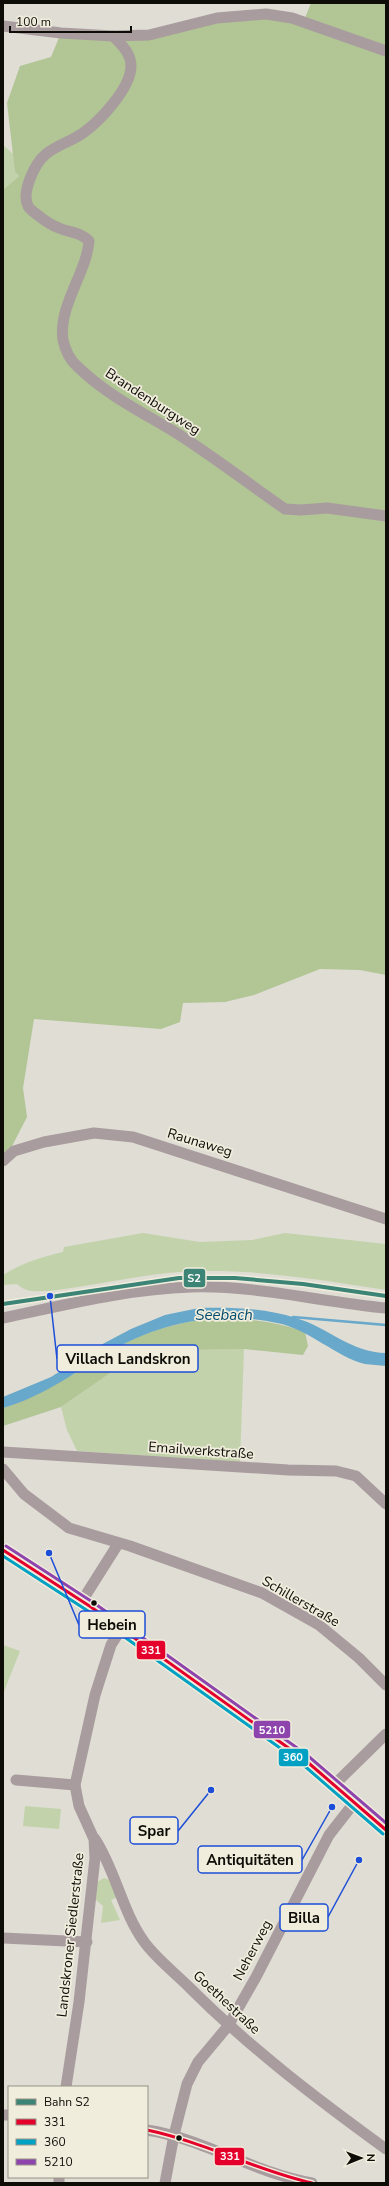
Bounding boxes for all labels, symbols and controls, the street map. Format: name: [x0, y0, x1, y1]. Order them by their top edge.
scale bar: [10, 8, 131, 34]
text: 100 m: [16, 14, 51, 30]
street label: Brandenburgweg: [102, 364, 204, 439]
street label: Raunaweg: [165, 1124, 235, 1161]
line badge: S2: [183, 1268, 206, 1288]
text: S2: [187, 1271, 201, 1286]
water label: Seebach: [195, 1305, 253, 1325]
callout: Villach Landskron: [57, 1345, 198, 1372]
text: Villach Landskron: [64, 1349, 191, 1369]
street label: Emailwerkstraße: [148, 1437, 254, 1464]
street label: Schillerstraße: [258, 1571, 343, 1631]
unlabelled marker: [89, 1598, 99, 1608]
callout: Hebein: [79, 1611, 145, 1638]
text: Hebein: [87, 1615, 137, 1635]
line badge: 331: [136, 1640, 166, 1660]
text: 331: [141, 1643, 161, 1658]
line badge: 5210: [253, 1720, 291, 1739]
text: 5210: [259, 1723, 286, 1738]
line badge: 360: [278, 1748, 309, 1767]
text: 360: [283, 1750, 303, 1765]
callout: Spar: [130, 1817, 178, 1844]
text: Spar: [138, 1821, 170, 1841]
callout: Antiquitäten: [198, 1846, 302, 1873]
text: Antiquitäten: [206, 1850, 294, 1870]
street label: Landskroner Siedlerstraße: [52, 1852, 89, 2018]
callout: Billa: [280, 1904, 328, 1931]
text: Billa: [288, 1908, 320, 1928]
street label: Neherweg: [229, 1917, 276, 1984]
street label: Goethestraße: [189, 1966, 264, 2039]
legend: [8, 2086, 148, 2178]
text: Bahn S2: [44, 2094, 90, 2110]
text: 331: [44, 2114, 66, 2130]
unlabelled marker: [174, 2133, 184, 2143]
text: 360: [44, 2134, 66, 2150]
north arrow: [341, 2138, 381, 2178]
line badge: 331: [214, 2147, 245, 2166]
text: 331: [220, 2149, 240, 2164]
text: 5210: [44, 2154, 73, 2170]
text: N: [363, 2154, 378, 2162]

